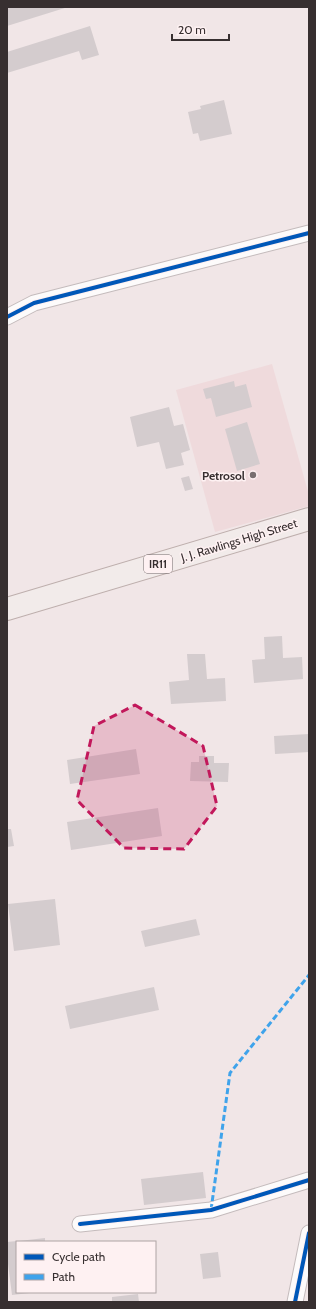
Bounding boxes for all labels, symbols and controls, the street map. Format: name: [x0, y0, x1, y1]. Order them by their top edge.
scale bar: [172, 16, 229, 42]
text: 20 m: [178, 22, 206, 37]
place label: Petrosol: [202, 468, 245, 483]
marker: Petrosol: [248, 470, 258, 480]
street label: J. J. Rawlings High Street: [178, 515, 299, 565]
road number: IR11: [144, 555, 172, 573]
legend: [16, 1241, 156, 1293]
text: Cycle path: [52, 1249, 105, 1264]
text: Path: [52, 1269, 75, 1284]

